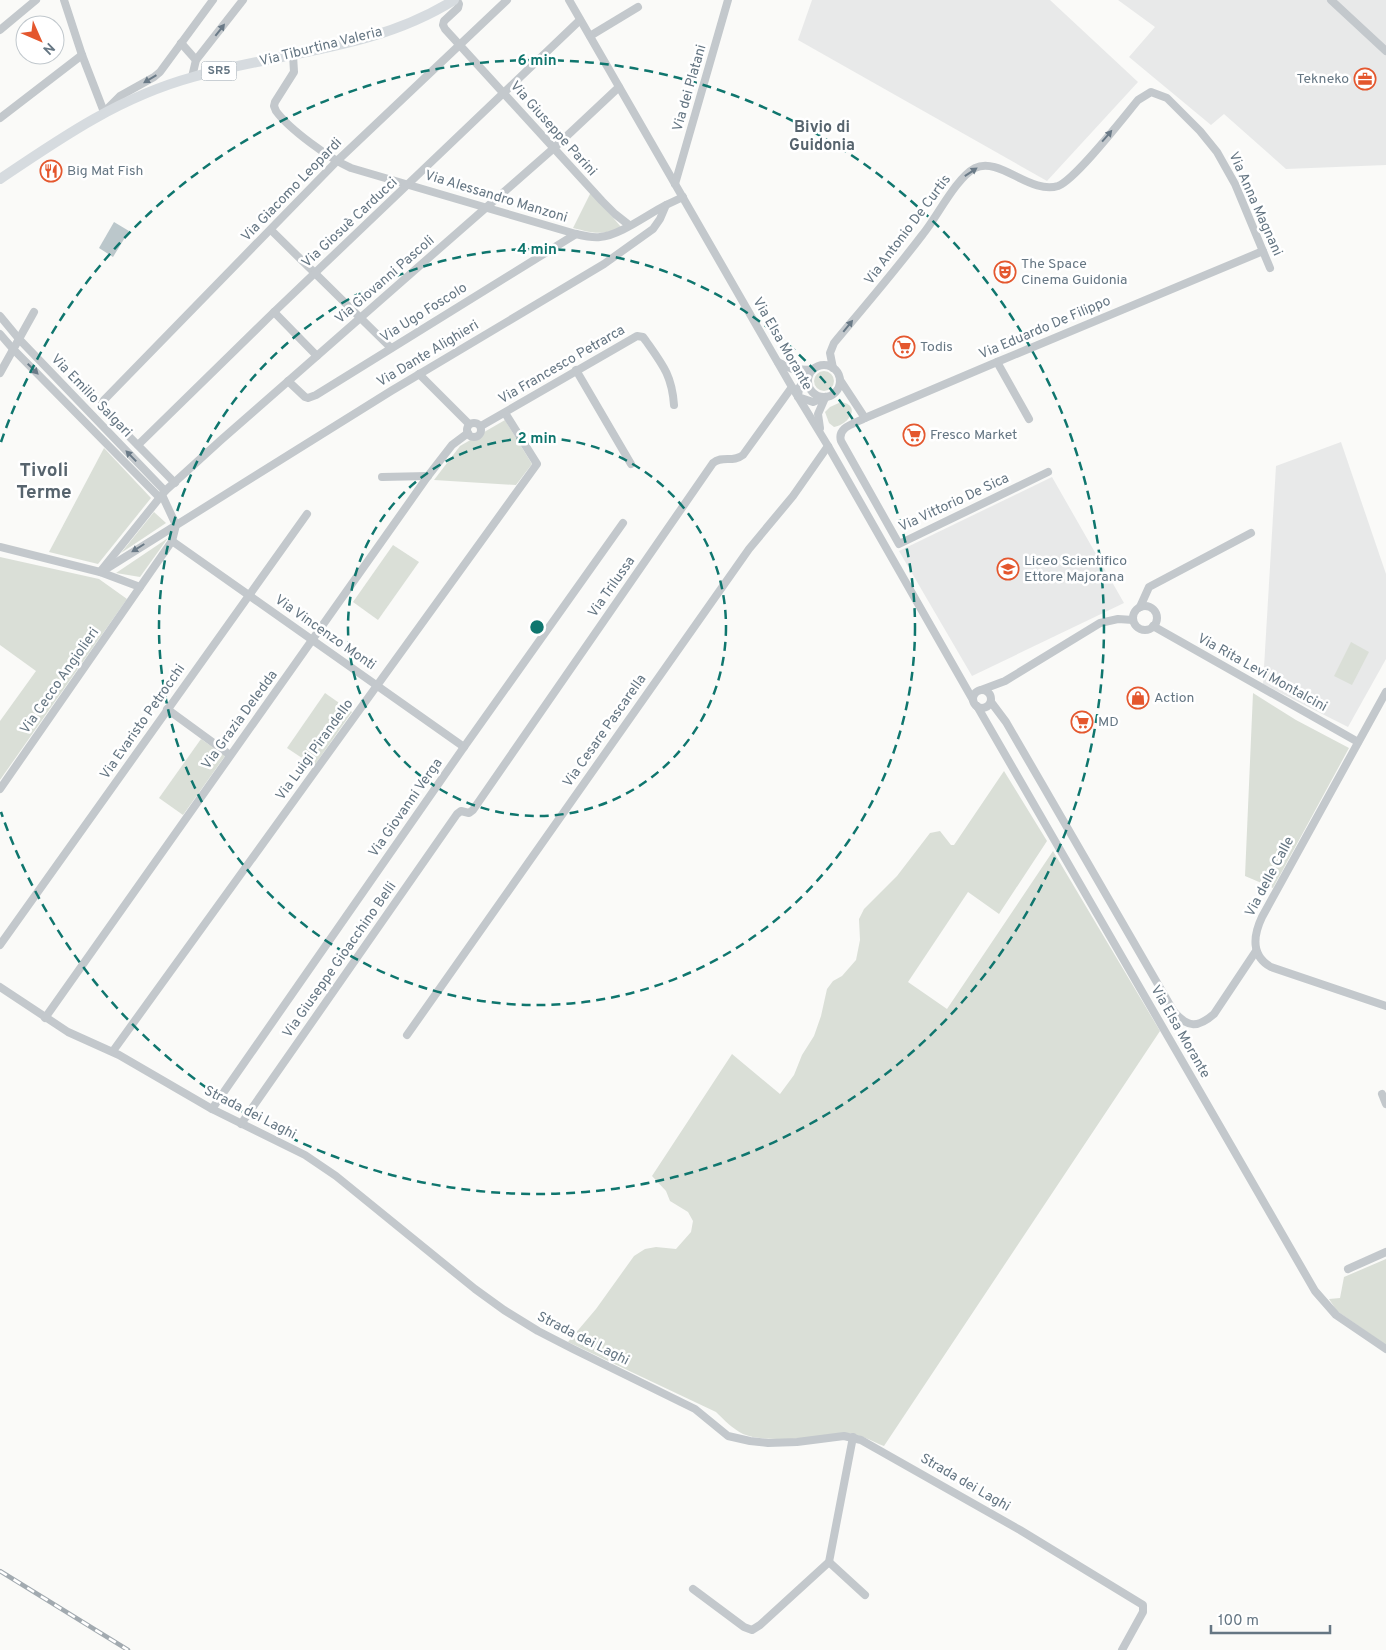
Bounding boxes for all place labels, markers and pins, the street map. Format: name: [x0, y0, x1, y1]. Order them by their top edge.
office icon: Tekneko: [1353, 67, 1377, 91]
place label: Tekneko: [1297, 71, 1349, 88]
restaurant icon: Big Mat Fish: [39, 159, 63, 183]
place label: Big Mat Fish: [67, 163, 143, 180]
place label: The Space Cinema Guidonia: [1021, 256, 1127, 289]
theatre icon: The Space Cinema Guidonia: [993, 260, 1017, 284]
supermarket icon: Todis: [892, 335, 916, 359]
place label: Todis: [920, 339, 953, 356]
supermarket icon: Fresco Market: [902, 423, 926, 447]
place label: Fresco Market: [930, 427, 1017, 444]
place label: Liceo Scientifico Ettore Majorana: [1024, 553, 1127, 586]
school or university icon: Liceo Scientifico Ettore Majorana: [996, 557, 1020, 581]
centre of rings: [528, 618, 546, 636]
shop icon: Action: [1126, 686, 1150, 710]
place label: Action: [1154, 690, 1194, 707]
supermarket icon: MD: [1070, 710, 1094, 734]
place label: MD: [1098, 714, 1119, 731]

